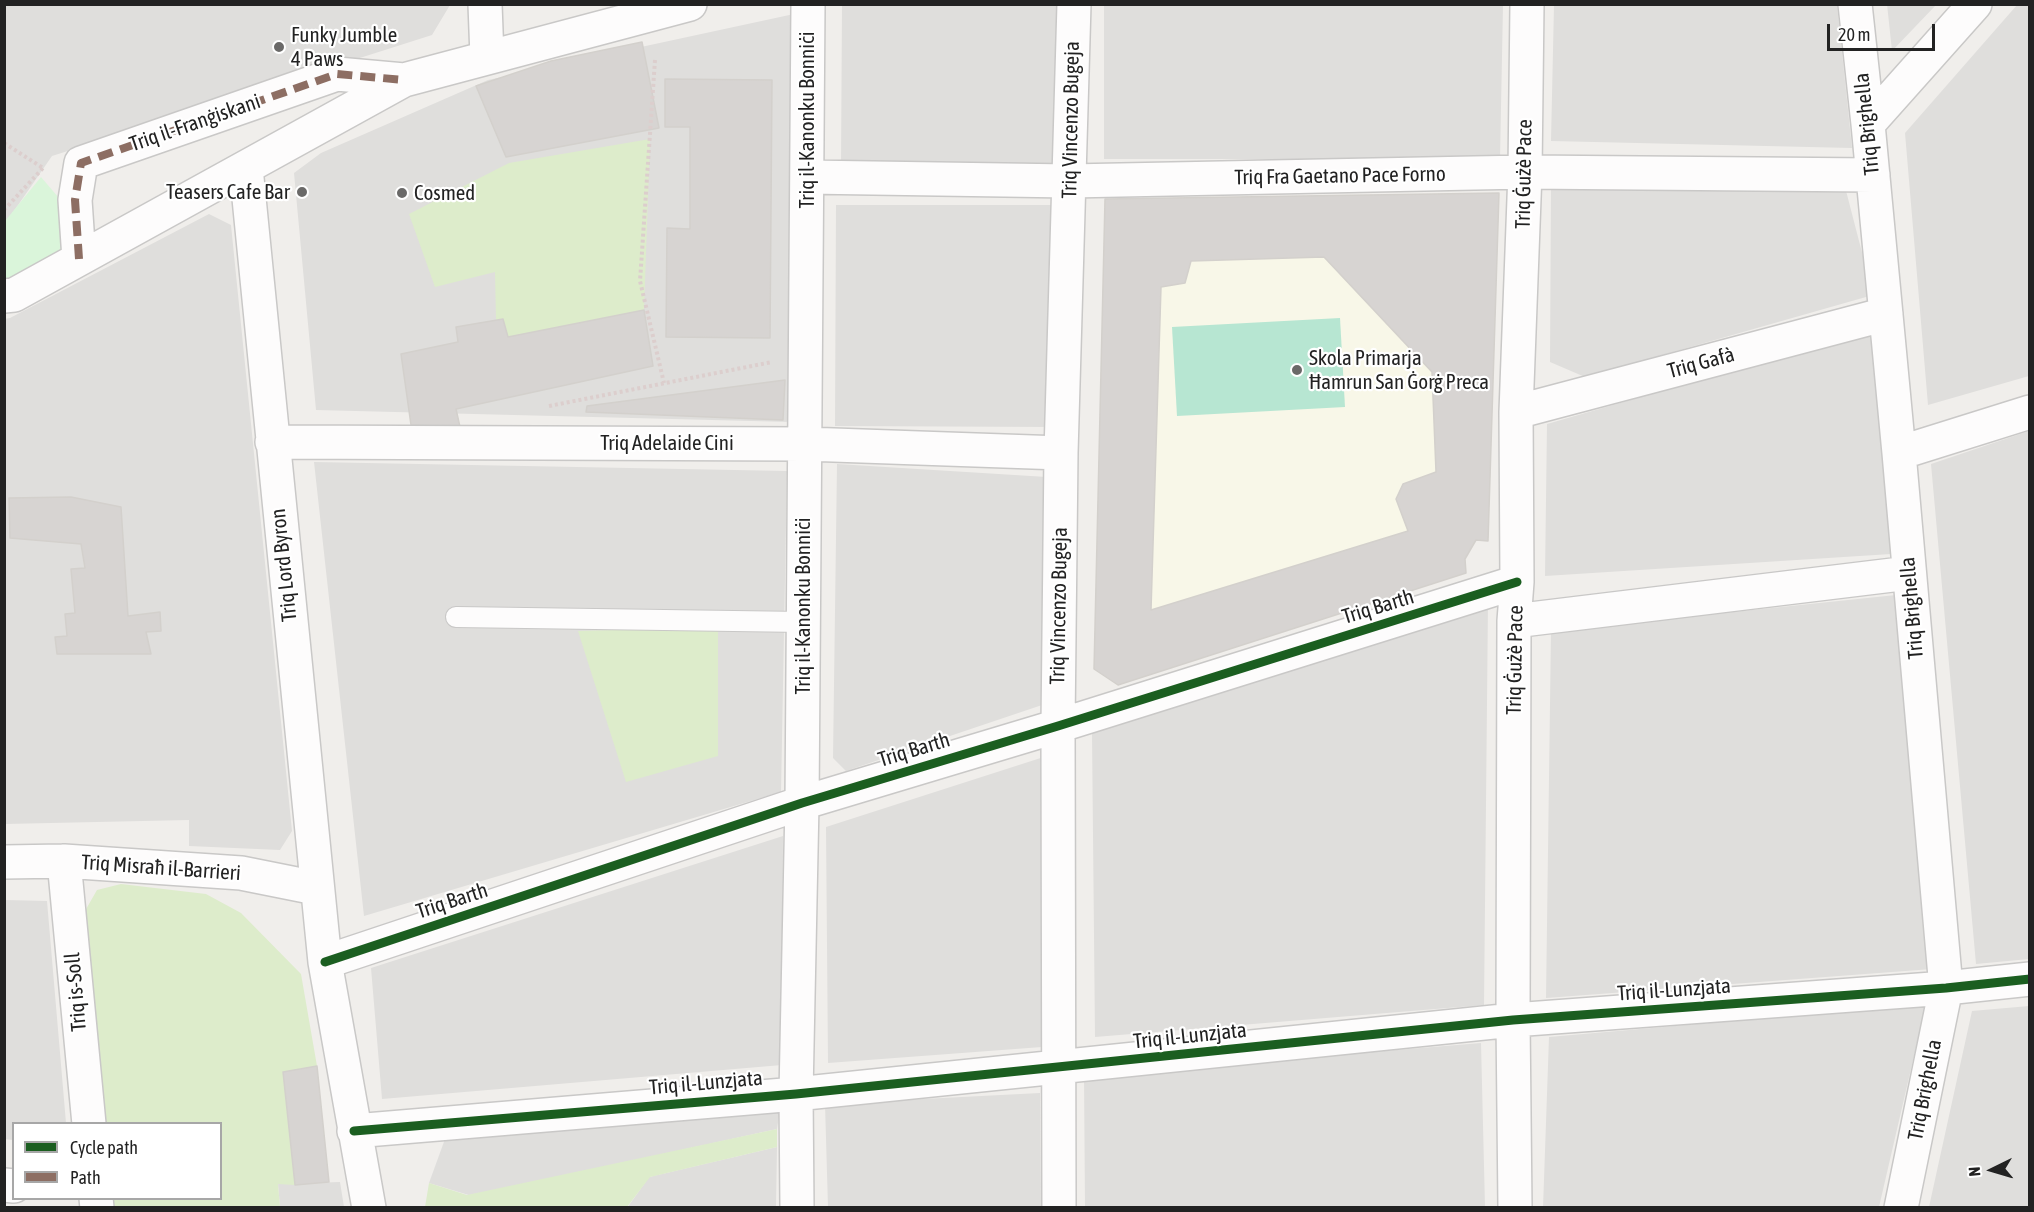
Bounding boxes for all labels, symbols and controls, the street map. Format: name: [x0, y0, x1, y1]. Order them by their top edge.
scale bar: [1830, 12, 1938, 50]
place label: Funky Jumble 4 Paws: [291, 22, 397, 72]
text: 20 m: [1838, 24, 1870, 45]
street label: Triq il-Kanonku Bonniċi: [794, 31, 820, 209]
marker: Funky Jumble 4 Paws: [272, 40, 286, 54]
street label: Triq Vincenzo Bugeja: [1057, 41, 1085, 199]
street label: Triq Brighella: [1849, 72, 1885, 176]
street label: Triq il-Franġiskani: [126, 89, 264, 157]
street label: Triq Ġużè Pace: [1510, 119, 1538, 229]
street label: Triq Fra Gaetano Pace Forno: [1234, 162, 1446, 190]
place label: Teasers Cafe Bar: [166, 179, 290, 205]
place label: Cosmed: [414, 180, 475, 206]
marker: Teasers Cafe Bar: [295, 185, 309, 199]
marker: Cosmed: [395, 186, 409, 200]
street label: Triq Gafà: [1665, 342, 1737, 384]
place label: Skola Primarja Ħamrun San Ġorġ Preca: [1309, 345, 1489, 395]
marker: Skola Primarja Ħamrun San Ġorġ Preca: [1290, 363, 1304, 377]
street label: Triq Adelaide Cini: [600, 430, 734, 456]
street label: Triq Lord Byron: [266, 507, 302, 623]
street label: Triq il-Kanonku Bonniċi: [790, 517, 816, 695]
street label: Triq Vincenzo Bugeja: [1045, 527, 1073, 685]
street label: Triq Brighella: [1895, 556, 1929, 660]
street label: Triq Barth: [1339, 584, 1417, 630]
street label: Triq Ġużè Pace: [1501, 605, 1529, 715]
street label: Triq Barth: [875, 727, 953, 773]
street label: Triq Misraħ il-Barrieri: [80, 850, 242, 886]
street label: Triq Barth: [413, 878, 491, 924]
street label: Triq is-Soll: [60, 951, 92, 1033]
street label: Triq il-Lunzjata: [1616, 973, 1732, 1007]
street label: Triq il-Lunzjata: [1132, 1018, 1248, 1054]
street label: Triq Brighella: [1903, 1037, 1947, 1143]
street label: Triq il-Lunzjata: [648, 1065, 764, 1101]
legend: [12, 1122, 222, 1200]
text: Cycle path: [70, 1137, 138, 1158]
north arrow: [1962, 1140, 2022, 1200]
text: N: [1965, 1166, 1983, 1177]
text: Path: [70, 1167, 101, 1188]

